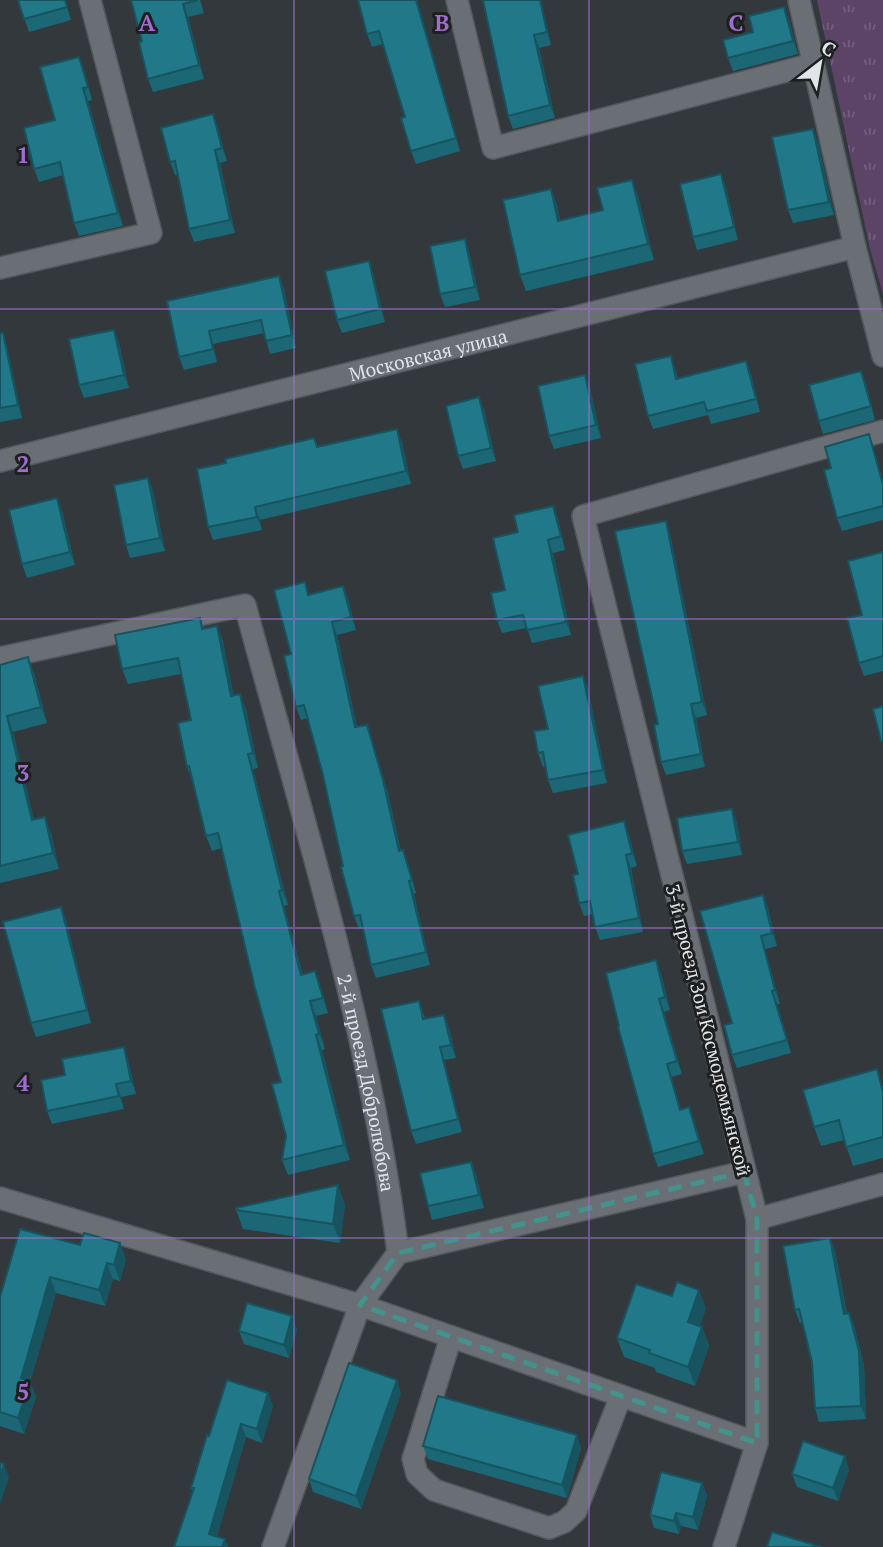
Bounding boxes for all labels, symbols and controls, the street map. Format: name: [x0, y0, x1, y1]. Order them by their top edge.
text: A: [139, 7, 156, 38]
text: B: [435, 7, 450, 38]
text: C: [729, 7, 744, 38]
north arrow: [785, 28, 855, 98]
text: С: [817, 34, 841, 62]
text: 1: [17, 139, 30, 170]
street label: Московская улица: [346, 322, 510, 386]
text: 2: [17, 448, 30, 479]
text: 3: [17, 757, 30, 788]
street label: 3-й проезд Зои Космодемьянской: [661, 881, 757, 1179]
street label: 2-й проезд Добролюбова: [333, 971, 402, 1194]
text: 4: [17, 1067, 30, 1098]
text: 5: [17, 1376, 30, 1407]

